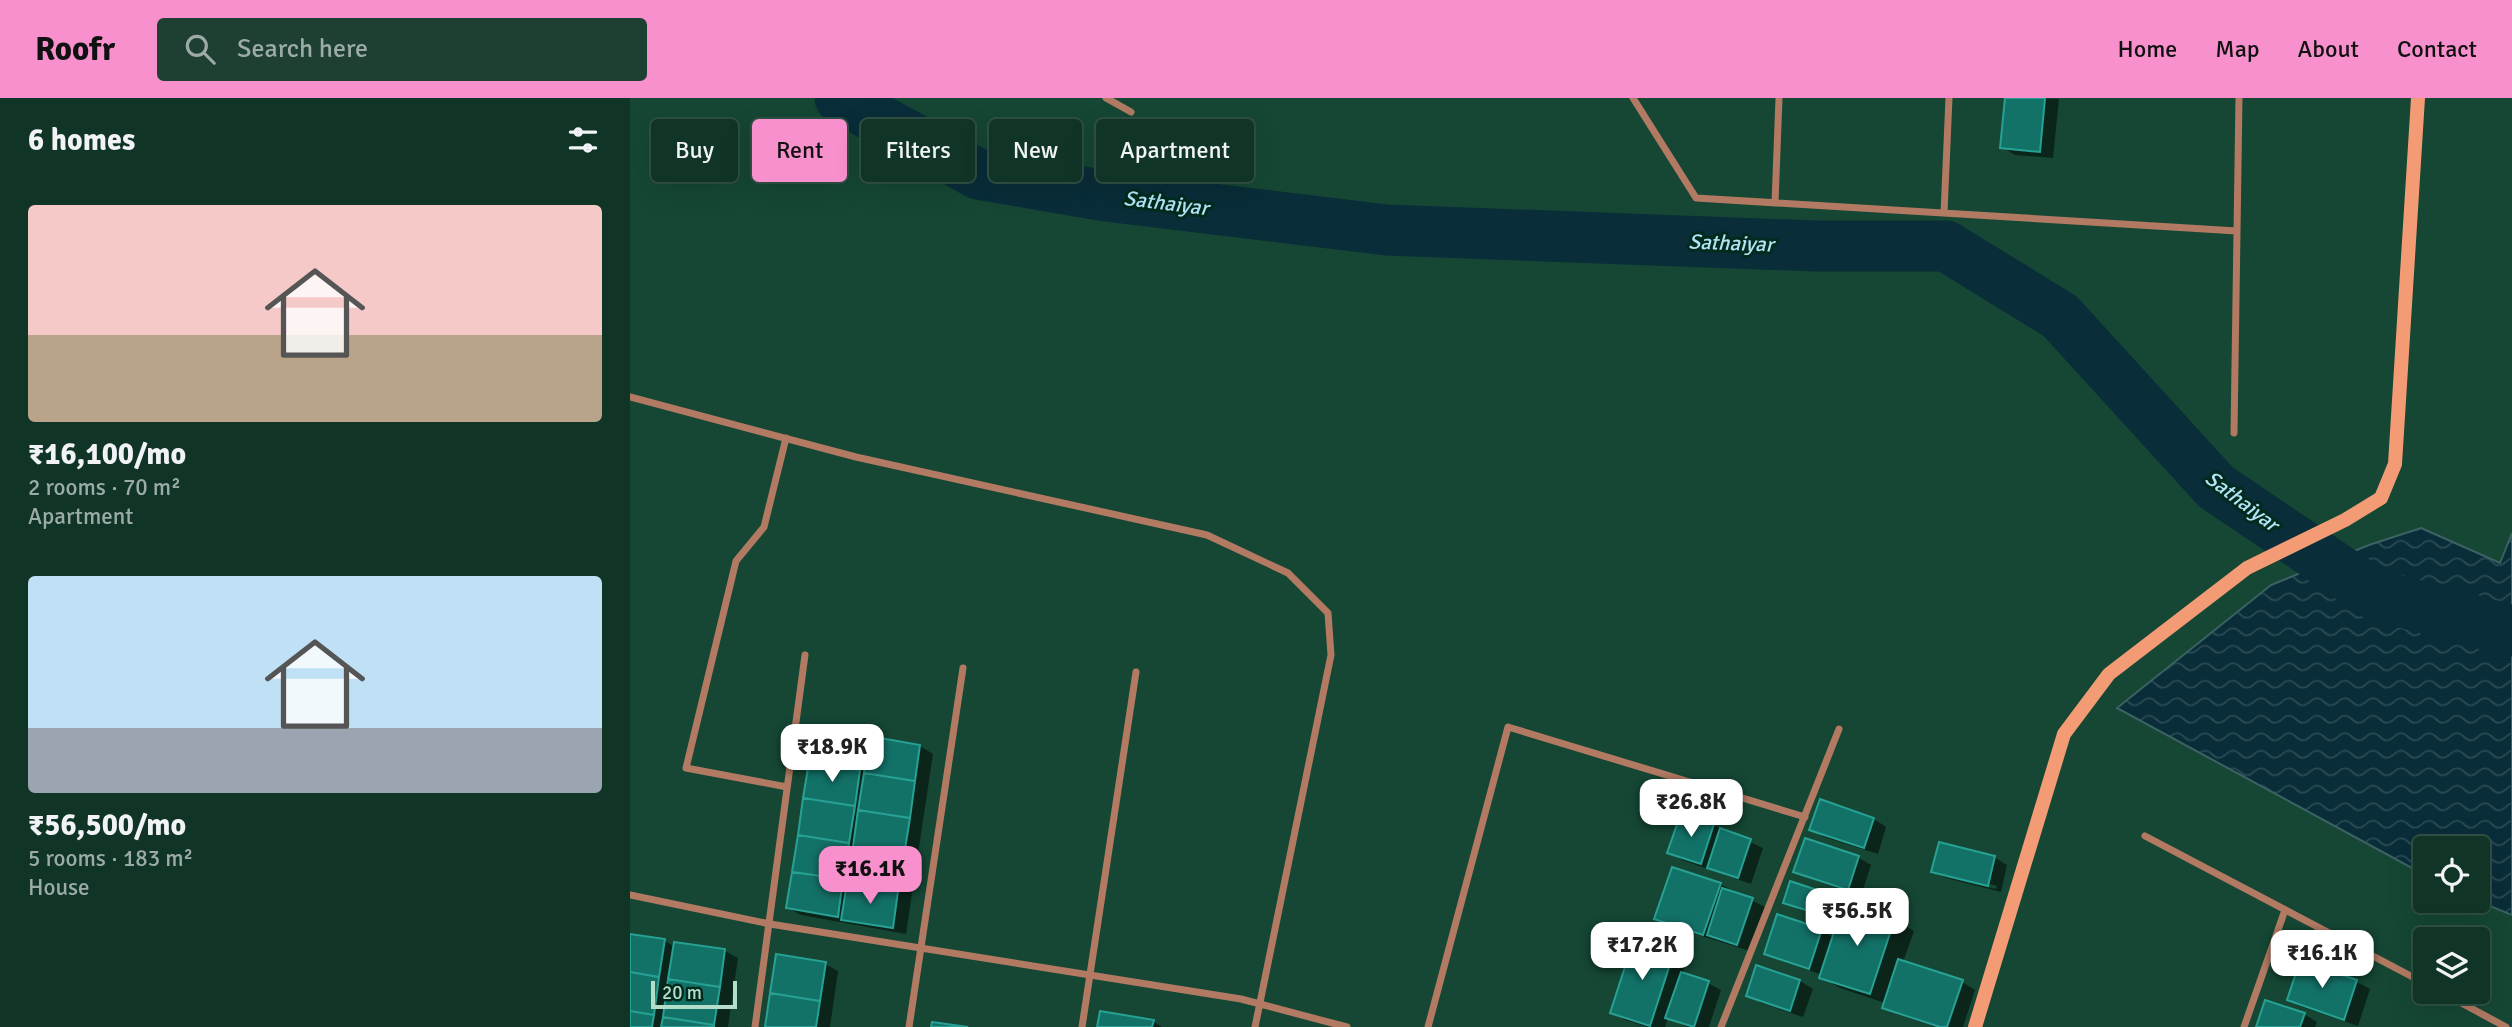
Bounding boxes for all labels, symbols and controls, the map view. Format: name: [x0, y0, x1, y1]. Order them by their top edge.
search box: [157, 18, 647, 81]
text: Roofr: [35, 29, 115, 70]
icon: search: [181, 30, 219, 68]
text: Search here: [237, 33, 368, 65]
text: Home: [2117, 34, 2177, 64]
text: Map: [2215, 34, 2260, 64]
text: About: [2298, 34, 2359, 64]
text: Contact: [2397, 34, 2477, 64]
chip: Buy: [651, 119, 738, 182]
chip: Rent: [752, 119, 847, 182]
chip: Filters: [861, 119, 975, 182]
chip: New: [989, 119, 1082, 182]
chip: Apartment: [1096, 119, 1254, 182]
icon: filters: [564, 121, 602, 159]
text: 6 homes: [28, 122, 135, 159]
water label: Sathaiyar: [1122, 185, 1213, 221]
water label: Sathaiyar: [1688, 229, 1777, 258]
icon: home: [252, 250, 378, 376]
text: ₹16,100/mo: [28, 436, 186, 473]
water label: Sathaiyar: [2200, 465, 2286, 539]
text: 2 rooms · 70 m²: [28, 473, 181, 502]
text: Apartment: [28, 502, 133, 531]
icon: home: [252, 621, 378, 747]
pin: ₹18.9K: [775, 724, 889, 784]
text: ₹18.9K: [797, 732, 867, 761]
pin: ₹26.8K: [1634, 780, 1748, 839]
text: ₹26.8K: [1656, 787, 1726, 816]
text: ₹56,500/mo: [28, 807, 186, 844]
map controls: [2413, 836, 2490, 1004]
button: locate: [2413, 836, 2490, 913]
text: 5 rooms · 183 m²: [28, 844, 193, 873]
pin: ₹16.1K: [813, 846, 927, 906]
text: ₹16.1K: [835, 854, 905, 883]
text: House: [28, 873, 90, 902]
pin: ₹56.5K: [1800, 888, 1914, 948]
text: ₹56.5K: [1822, 896, 1892, 925]
pin: ₹17.2K: [1585, 922, 1699, 982]
button: layers: [2413, 927, 2490, 1004]
text: ₹17.2K: [1607, 930, 1677, 959]
pin: ₹16.1K: [2265, 930, 2379, 990]
text: ₹16.1K: [2287, 938, 2357, 967]
scale bar: [651, 978, 737, 1010]
text: 20 m: [662, 981, 702, 1005]

